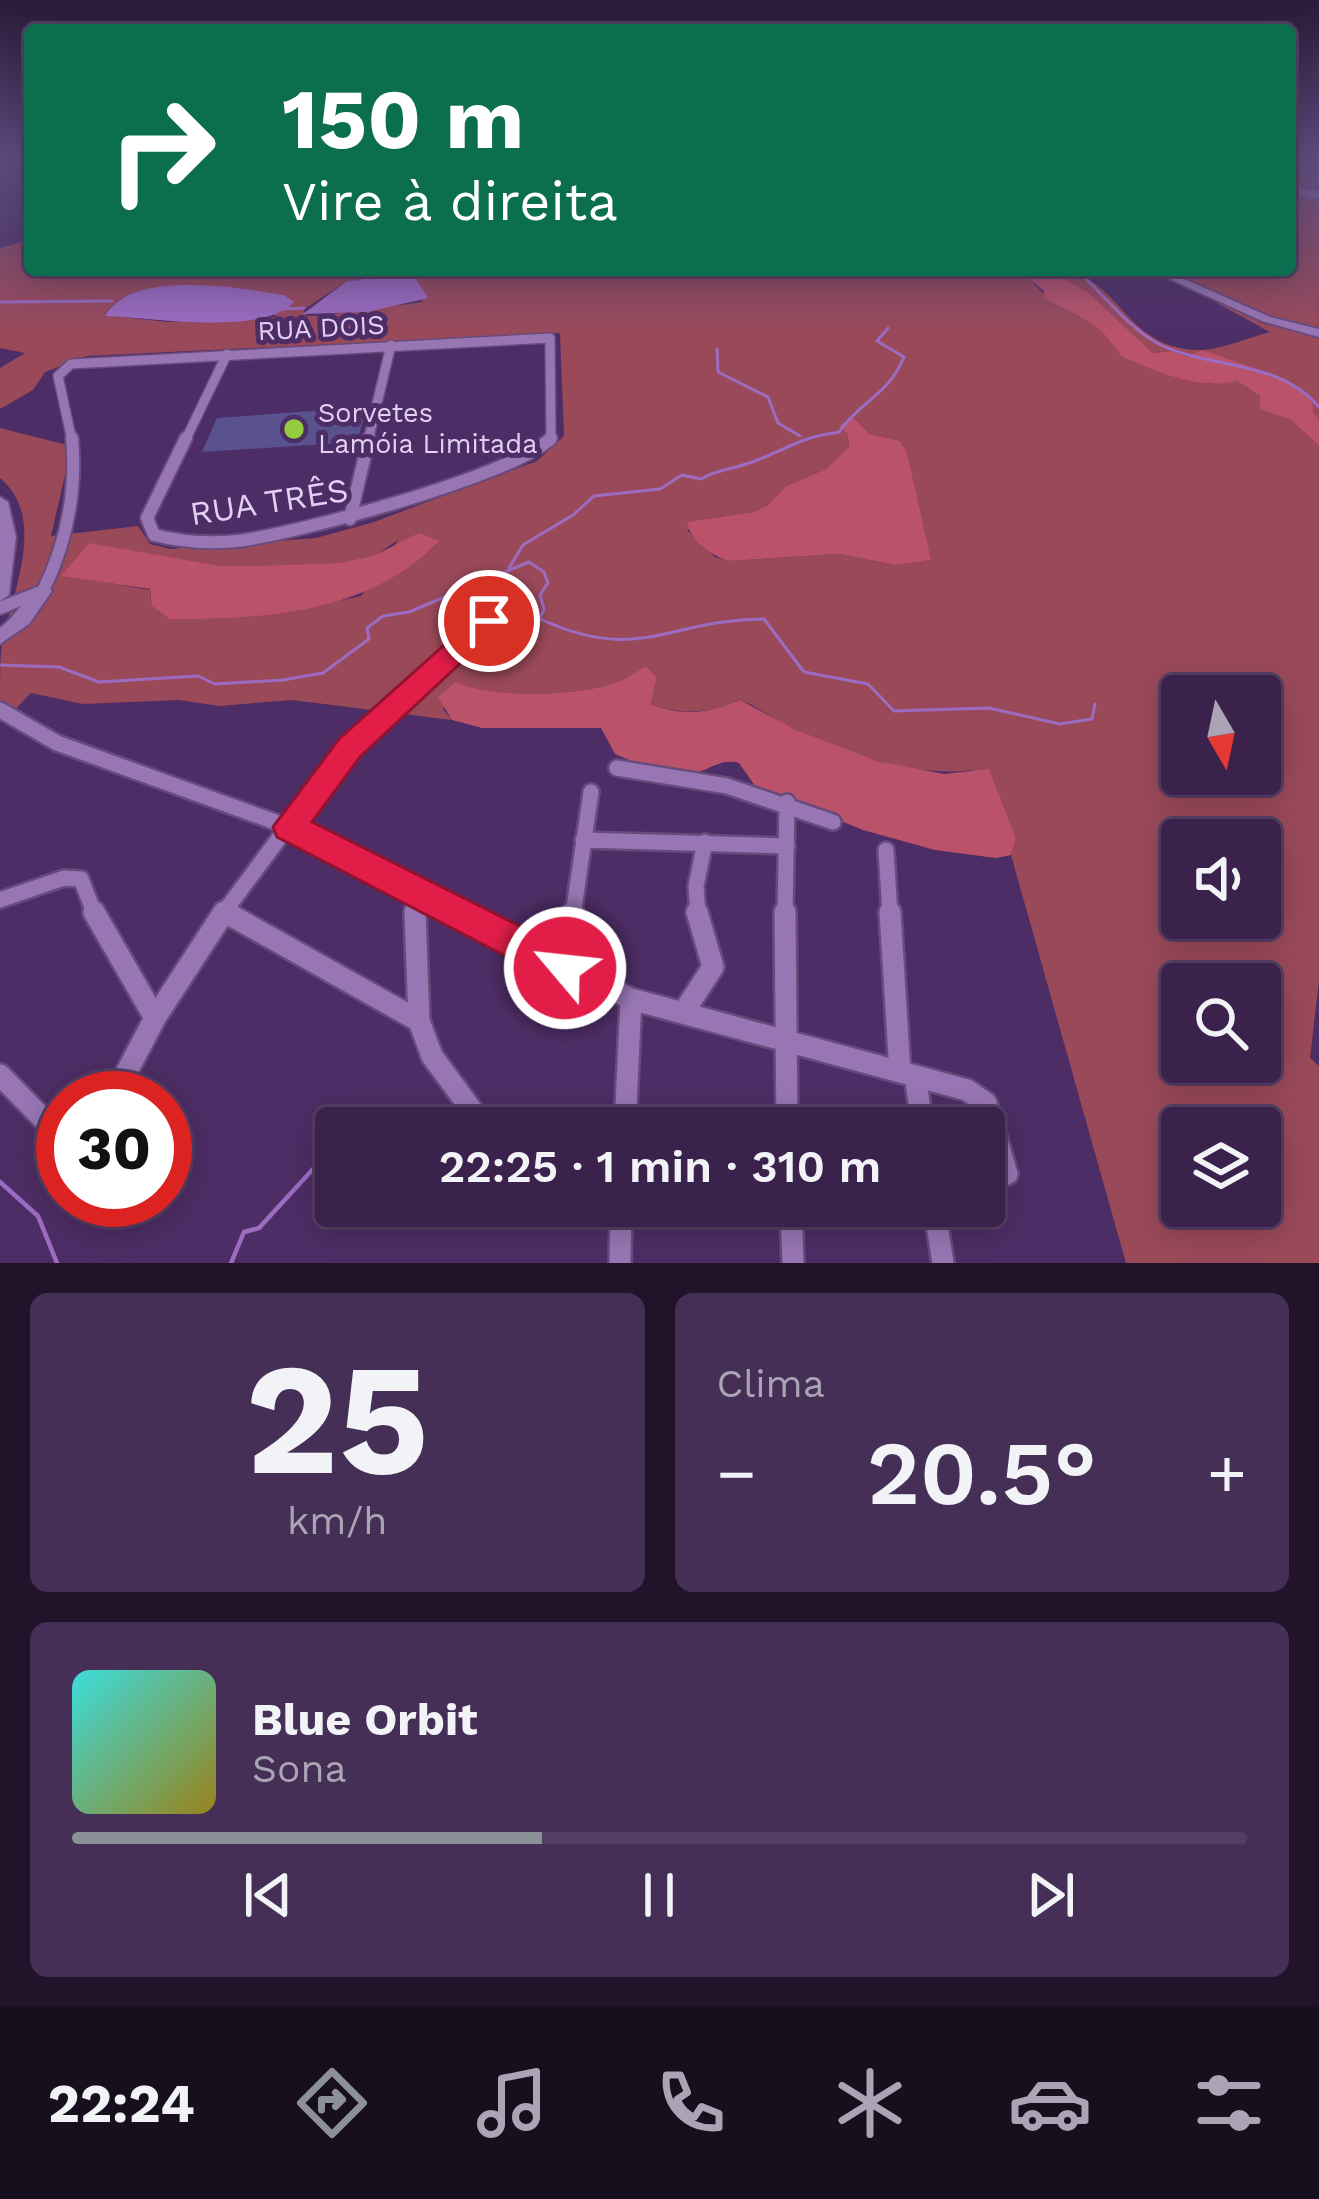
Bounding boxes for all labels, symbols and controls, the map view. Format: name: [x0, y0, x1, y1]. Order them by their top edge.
text: 150 m: [282, 70, 524, 168]
icon: right: [84, 72, 240, 228]
text: Vire à direita: [282, 170, 618, 233]
street label: RUA DOIS: [257, 309, 385, 347]
place label: Sorvetes Lamóia Limitada: [318, 397, 537, 460]
marker: Sorvetes Lamóia Limitada: [281, 416, 307, 442]
street label: RUA TRÊS: [187, 470, 351, 533]
pin: [438, 570, 540, 672]
icon: arrive: [456, 588, 522, 654]
north arrow: [1161, 675, 1281, 795]
map controls: [1161, 675, 1281, 1227]
button: sound: [1161, 819, 1281, 939]
position arrow: [502, 905, 628, 1031]
button: search: [1161, 963, 1281, 1083]
speed limit sign: 30: [36, 1071, 192, 1227]
button: layers: [1161, 1107, 1281, 1227]
text: 22:25 · 1 min · 310 m: [439, 1140, 881, 1193]
text: 25: [245, 1328, 429, 1511]
text: Clima: [717, 1361, 825, 1406]
text: 20.5°: [867, 1420, 1097, 1526]
text: −: [717, 1435, 756, 1512]
text: +: [1207, 1435, 1247, 1512]
text: km/h: [287, 1498, 387, 1543]
text: Blue Orbit: [252, 1693, 478, 1746]
text: Sona: [252, 1746, 347, 1791]
icon: previous: [235, 1862, 301, 1928]
icon: pause: [626, 1862, 692, 1928]
icon: next: [1018, 1862, 1084, 1928]
icon: directions: [290, 2061, 374, 2145]
icon: music: [470, 2061, 554, 2145]
icon: phone: [649, 2061, 733, 2145]
icon: climate: [828, 2061, 912, 2145]
icon: car: [1008, 2061, 1092, 2145]
icon: filters: [1187, 2061, 1271, 2145]
text: 22:24: [48, 2072, 195, 2135]

